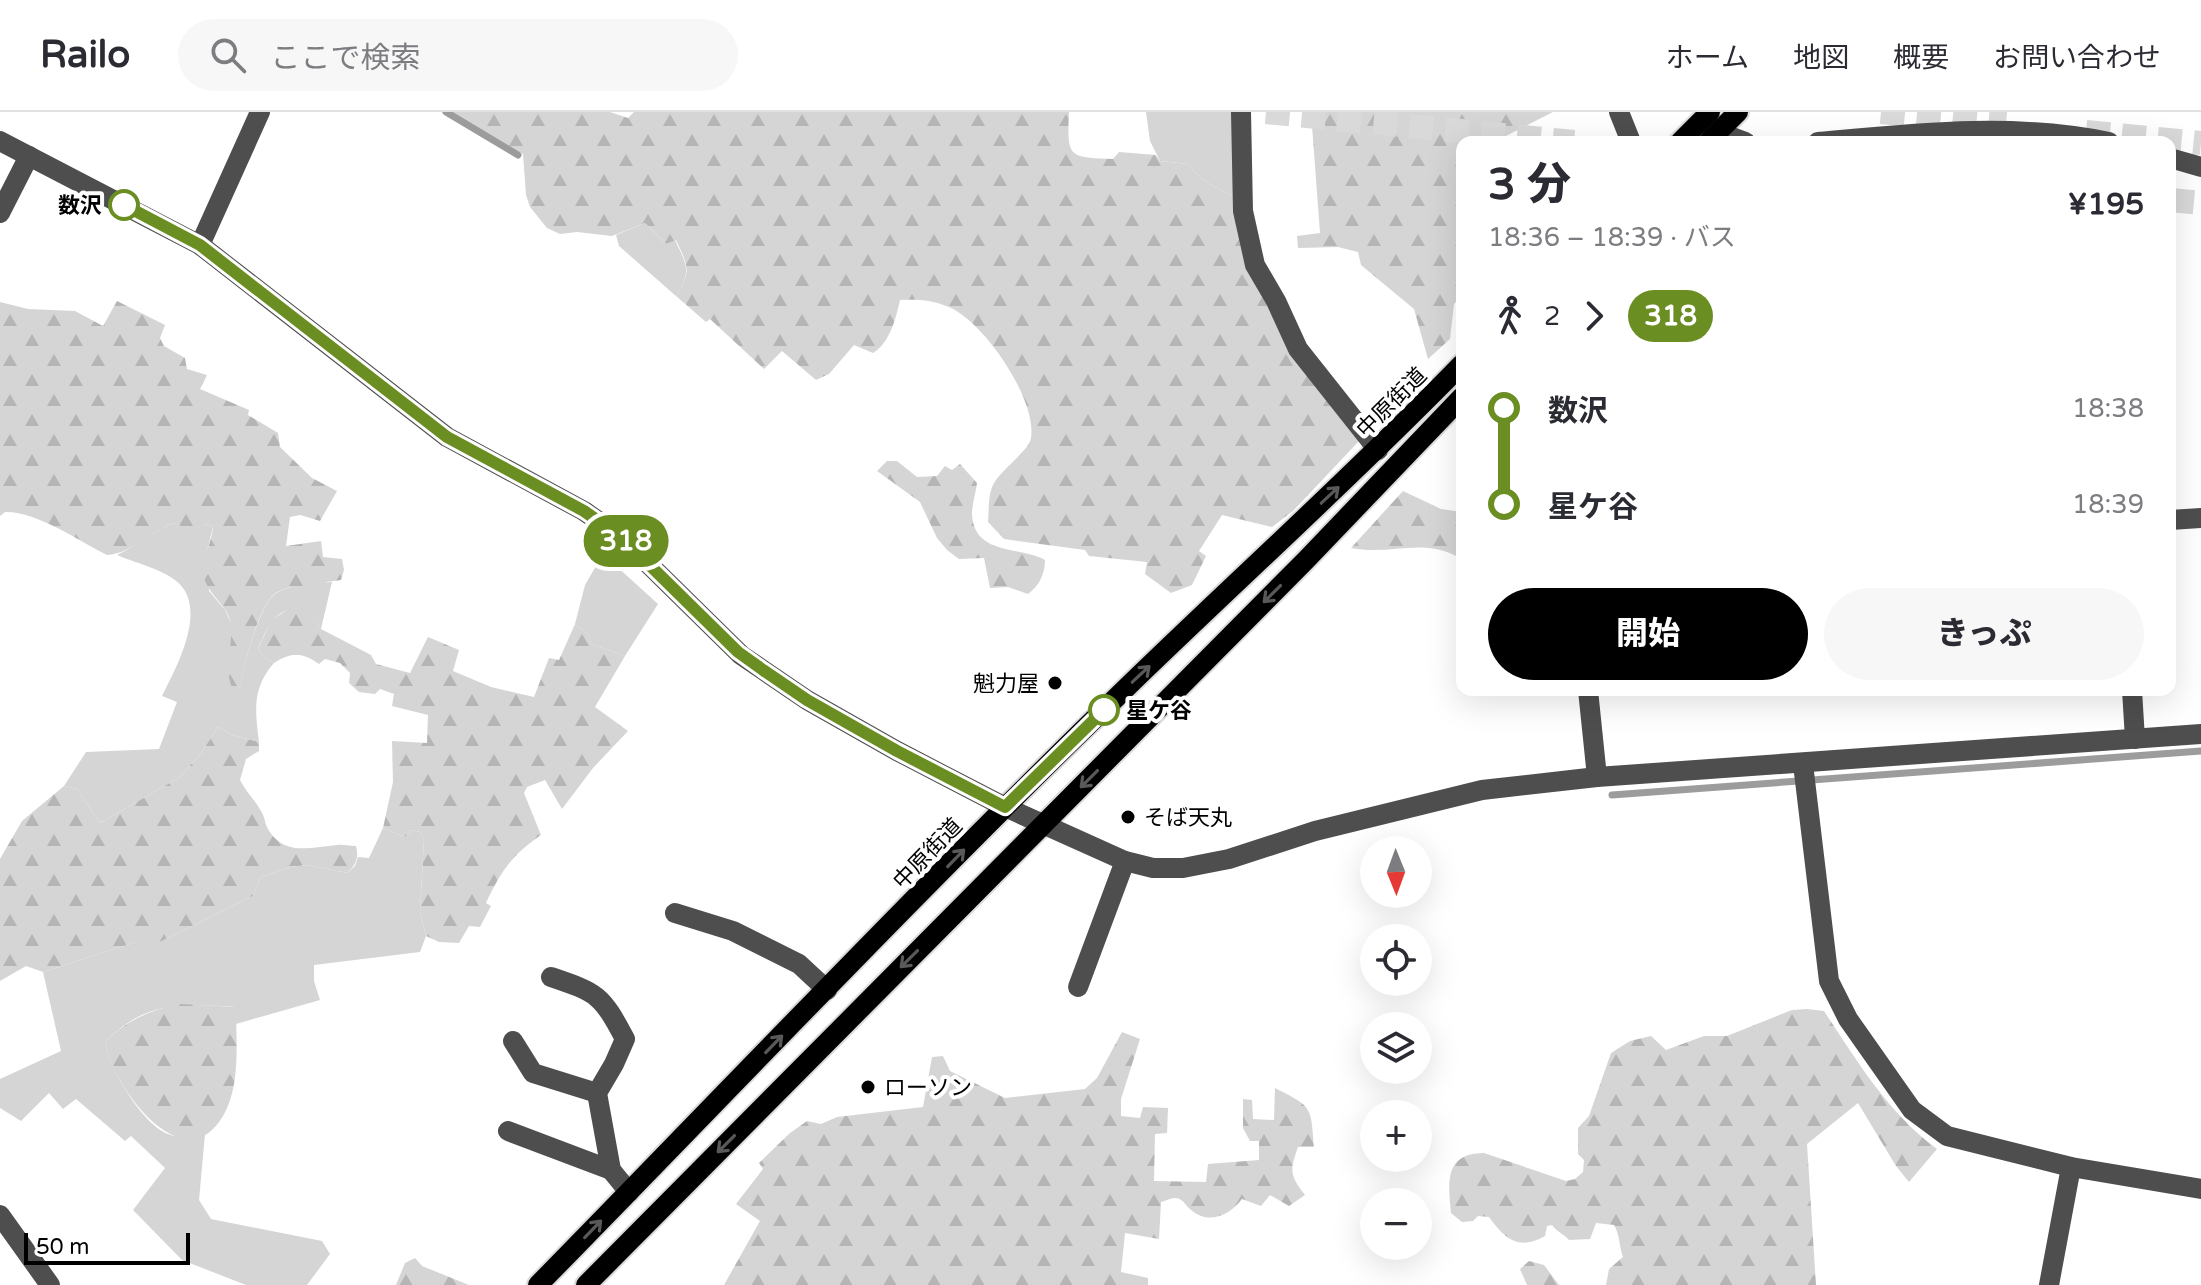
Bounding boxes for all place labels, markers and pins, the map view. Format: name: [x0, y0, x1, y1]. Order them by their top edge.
marker: 数沢: [109, 190, 139, 220]
place label: 数沢: [58, 193, 102, 219]
place label: 魁力屋: [973, 671, 1039, 697]
marker: 魁力屋: [1046, 674, 1064, 692]
marker: 星ケ谷: [1089, 695, 1119, 725]
place label: 星ケ谷: [1126, 698, 1192, 724]
place label: そば天丸: [1144, 805, 1232, 831]
marker: そば天丸: [1119, 808, 1137, 826]
place label: ローソン: [884, 1075, 972, 1101]
marker: ローソン: [859, 1078, 877, 1096]

